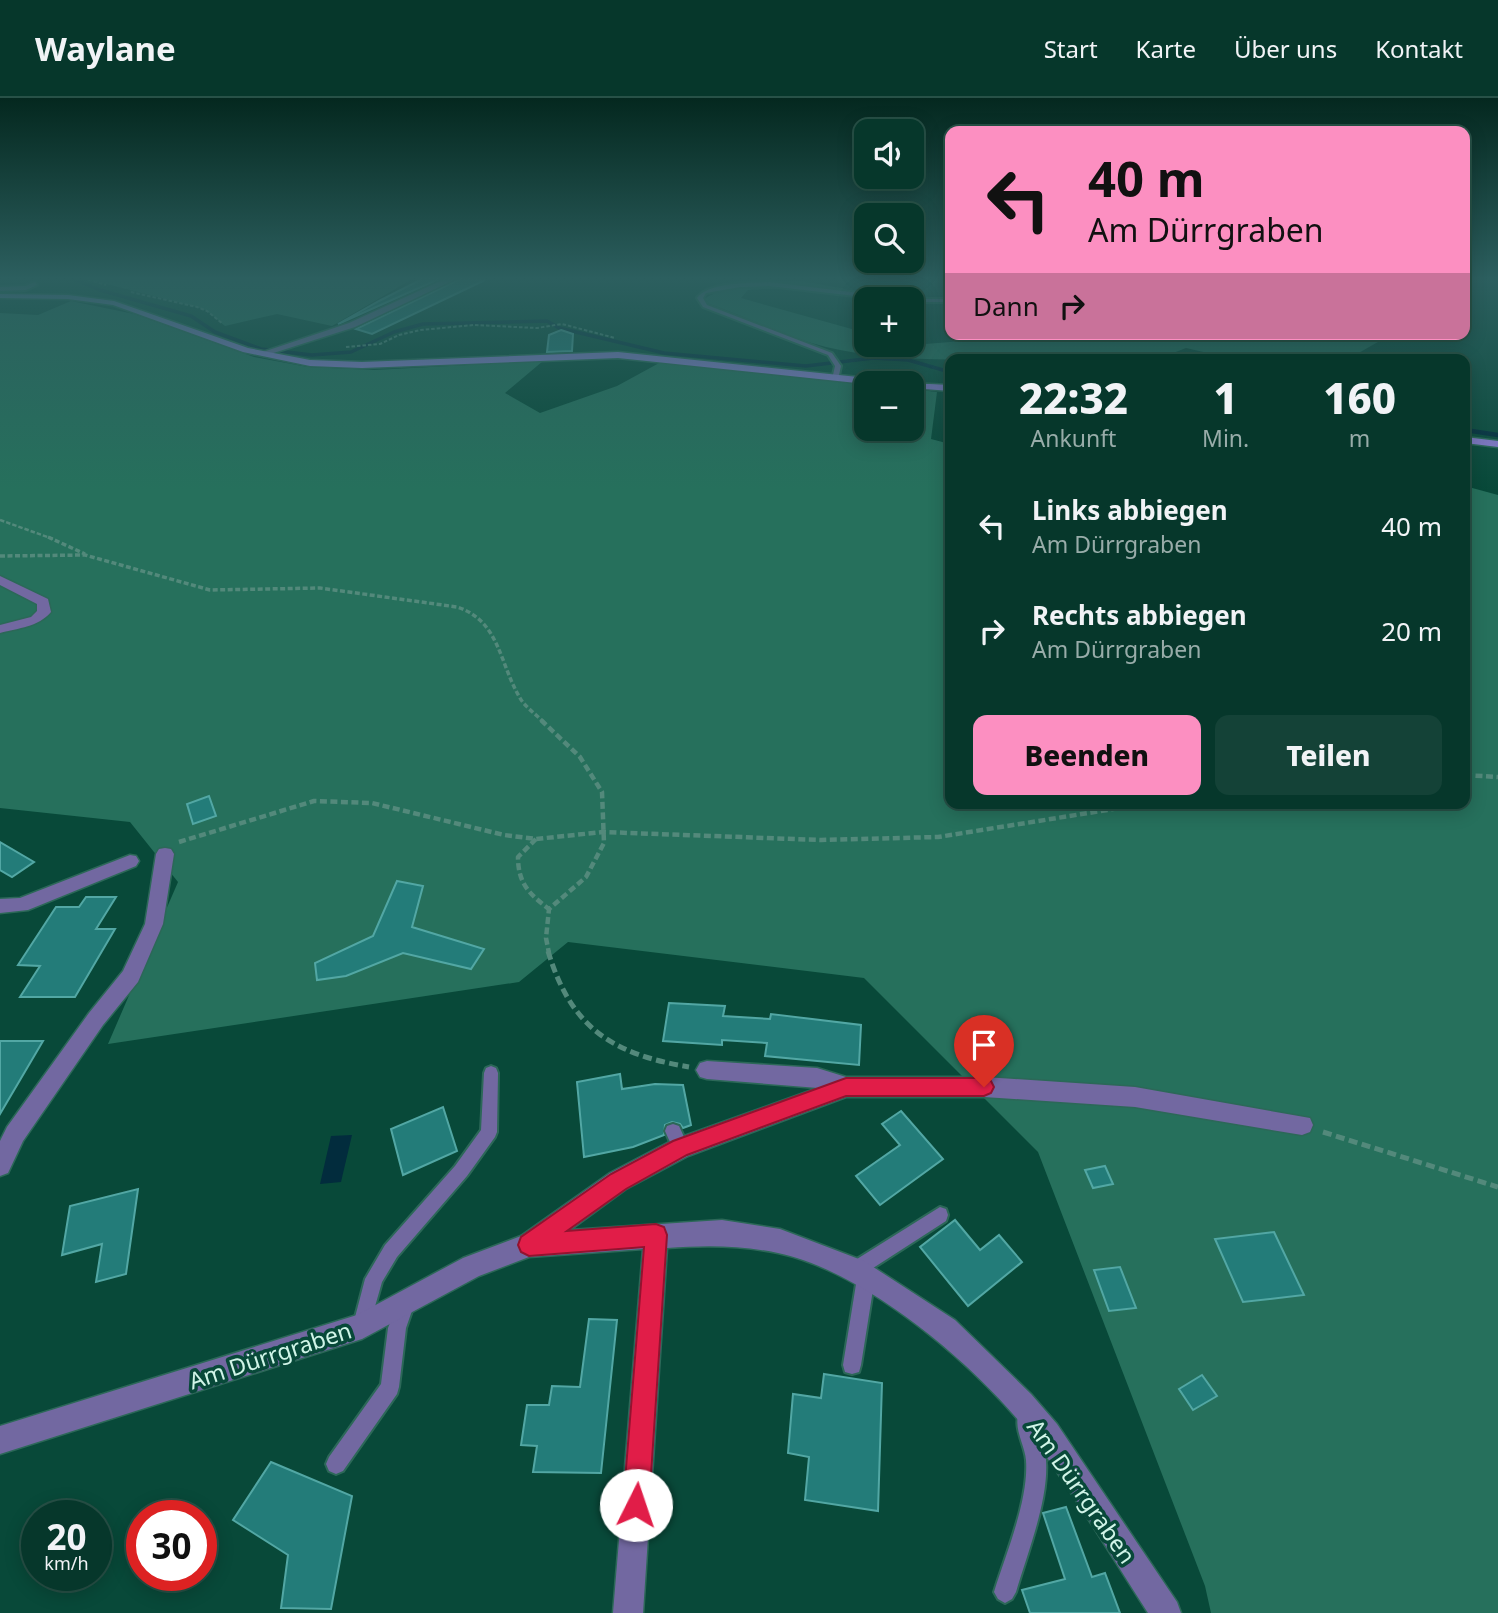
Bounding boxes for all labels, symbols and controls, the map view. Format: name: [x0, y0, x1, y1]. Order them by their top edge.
text: Waylane: [35, 26, 176, 71]
text: Start: [1044, 32, 1098, 65]
text: Karte: [1136, 32, 1196, 65]
text: Über uns: [1234, 32, 1337, 65]
text: Kontakt: [1375, 32, 1463, 65]
map controls: [854, 119, 924, 441]
button: sound: [854, 119, 924, 189]
text: 40 m: [1088, 145, 1205, 211]
icon: left: [973, 154, 1064, 245]
button: search: [854, 203, 924, 273]
text: Am Dürrgraben: [1088, 208, 1324, 251]
button: +: [854, 287, 924, 357]
icon: right: [1053, 287, 1091, 325]
text: Dann: [973, 288, 1039, 324]
text: 22:32: [1019, 369, 1128, 426]
text: 1: [1213, 369, 1238, 426]
text: 160: [1323, 369, 1396, 426]
button: −: [854, 371, 924, 441]
text: Ankunft: [1031, 422, 1116, 454]
text: Min.: [1202, 422, 1249, 454]
text: m: [1349, 422, 1370, 454]
text: Links abbiegen: [1032, 492, 1228, 528]
icon: left: [973, 507, 1011, 545]
text: 40 m: [1381, 508, 1442, 544]
text: Am Dürrgraben: [1032, 528, 1201, 560]
text: Rechts abbiegen: [1032, 597, 1247, 633]
icon: right: [973, 612, 1011, 650]
text: 20 m: [1381, 613, 1442, 649]
text: Am Dürrgraben: [1032, 633, 1201, 665]
button: Beenden: [973, 715, 1201, 795]
button: Teilen: [1215, 715, 1442, 795]
pin: [954, 1015, 1014, 1087]
icon: arrive: [965, 1026, 1003, 1064]
street label: Am Dürrgraben: [185, 1314, 355, 1396]
street label: Am Dürrgraben: [1020, 1412, 1144, 1570]
position arrow: [599, 1468, 673, 1542]
speed limit sign: 30: [126, 1500, 217, 1591]
text: 20: [46, 1513, 87, 1560]
text: km/h: [44, 1551, 89, 1575]

